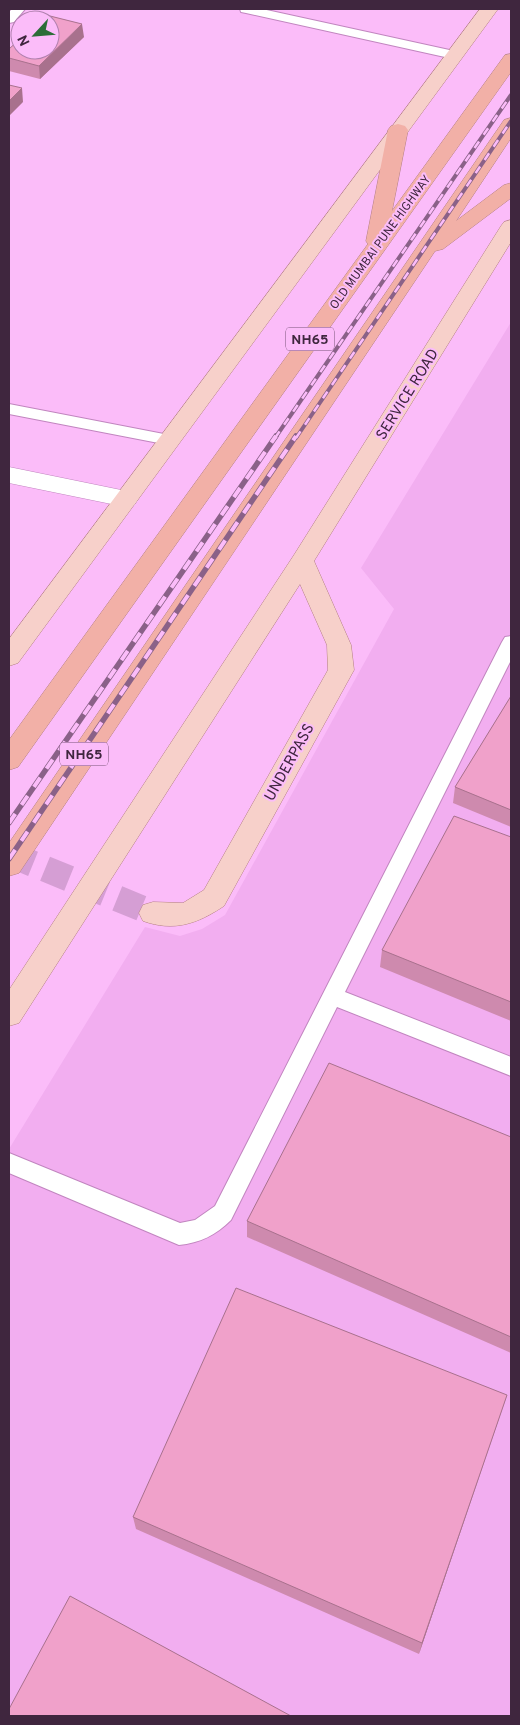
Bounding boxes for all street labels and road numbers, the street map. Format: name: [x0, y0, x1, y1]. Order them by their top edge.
street label: OLD MUMBAI PUNE HIGHWAY: [327, 172, 435, 313]
road number: NH65: [286, 328, 334, 350]
street label: SERVICE ROAD: [373, 346, 444, 444]
street label: UNDERPASS: [261, 721, 319, 805]
road number: NH65: [60, 742, 108, 766]

